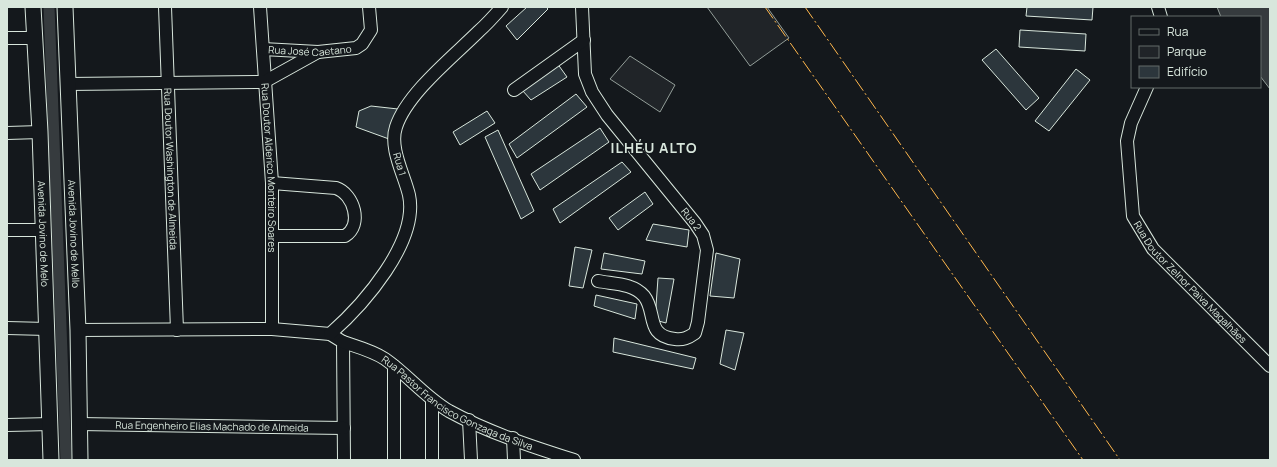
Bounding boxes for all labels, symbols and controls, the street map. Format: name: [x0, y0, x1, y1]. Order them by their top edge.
legend: [1131, 16, 1261, 88]
text: Rua: [1167, 23, 1188, 40]
street label: Rua José Caetano: [268, 42, 352, 59]
text: Parque: [1167, 43, 1206, 60]
text: Edifício: [1167, 63, 1207, 80]
street label: Rua Doutor Alderico Monteiro Soares: [258, 83, 279, 252]
street label: Rua Doutor Washington de Almeida: [161, 88, 181, 250]
district label: ILHÉU ALTO: [610, 138, 698, 157]
street label: Rua 1: [390, 151, 410, 177]
street label: Avenida Jovino de Mello: [65, 179, 83, 288]
street label: Avenida Jovino de Melo: [35, 180, 52, 287]
street label: Rua 2: [678, 205, 705, 233]
street label: Rua Doutor Zelnor Paiva Magalhães: [1131, 218, 1250, 346]
street label: Rua Pastor Francisco Gonzaga da Silva: [379, 352, 535, 453]
street label: Rua Engenheiro Elias Machado de Almeida: [115, 418, 309, 434]

